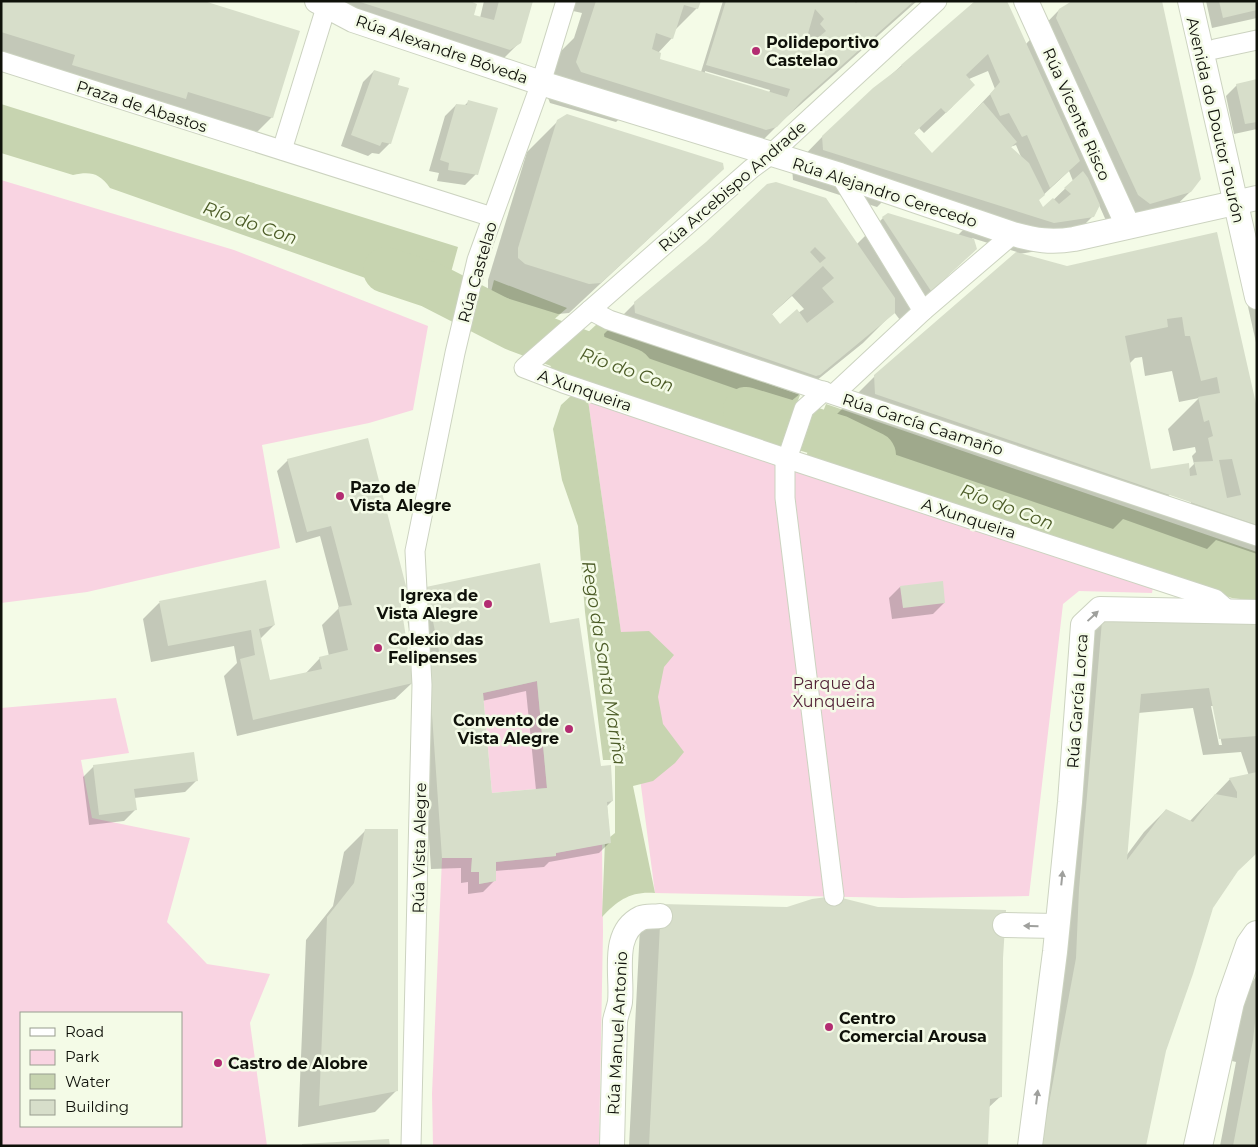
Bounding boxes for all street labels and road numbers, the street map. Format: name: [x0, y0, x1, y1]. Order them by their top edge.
street label: Rúa Alexandre Bóveda: [353, 11, 530, 88]
street label: Avenida do Doutor Tourón: [1183, 15, 1248, 225]
street label: Rúa Vicente Risco: [1039, 45, 1114, 183]
street label: Praza de Abastos: [74, 76, 210, 137]
street label: Rúa Arcebispo Andrade: [655, 117, 810, 256]
street label: Rúa Alejandro Cerecedo: [790, 154, 980, 231]
street label: Rúa Castelao: [454, 220, 501, 325]
street label: A Xunqueira: [535, 366, 634, 415]
street label: Rúa García Caamaño: [840, 389, 1006, 459]
street label: A Xunqueira: [919, 494, 1018, 543]
street label: Rúa García Lorca: [1063, 633, 1092, 769]
street label: Rúa Vista Alegre: [409, 782, 430, 914]
street label: Rúa Manuel Antonio: [604, 951, 631, 1115]

